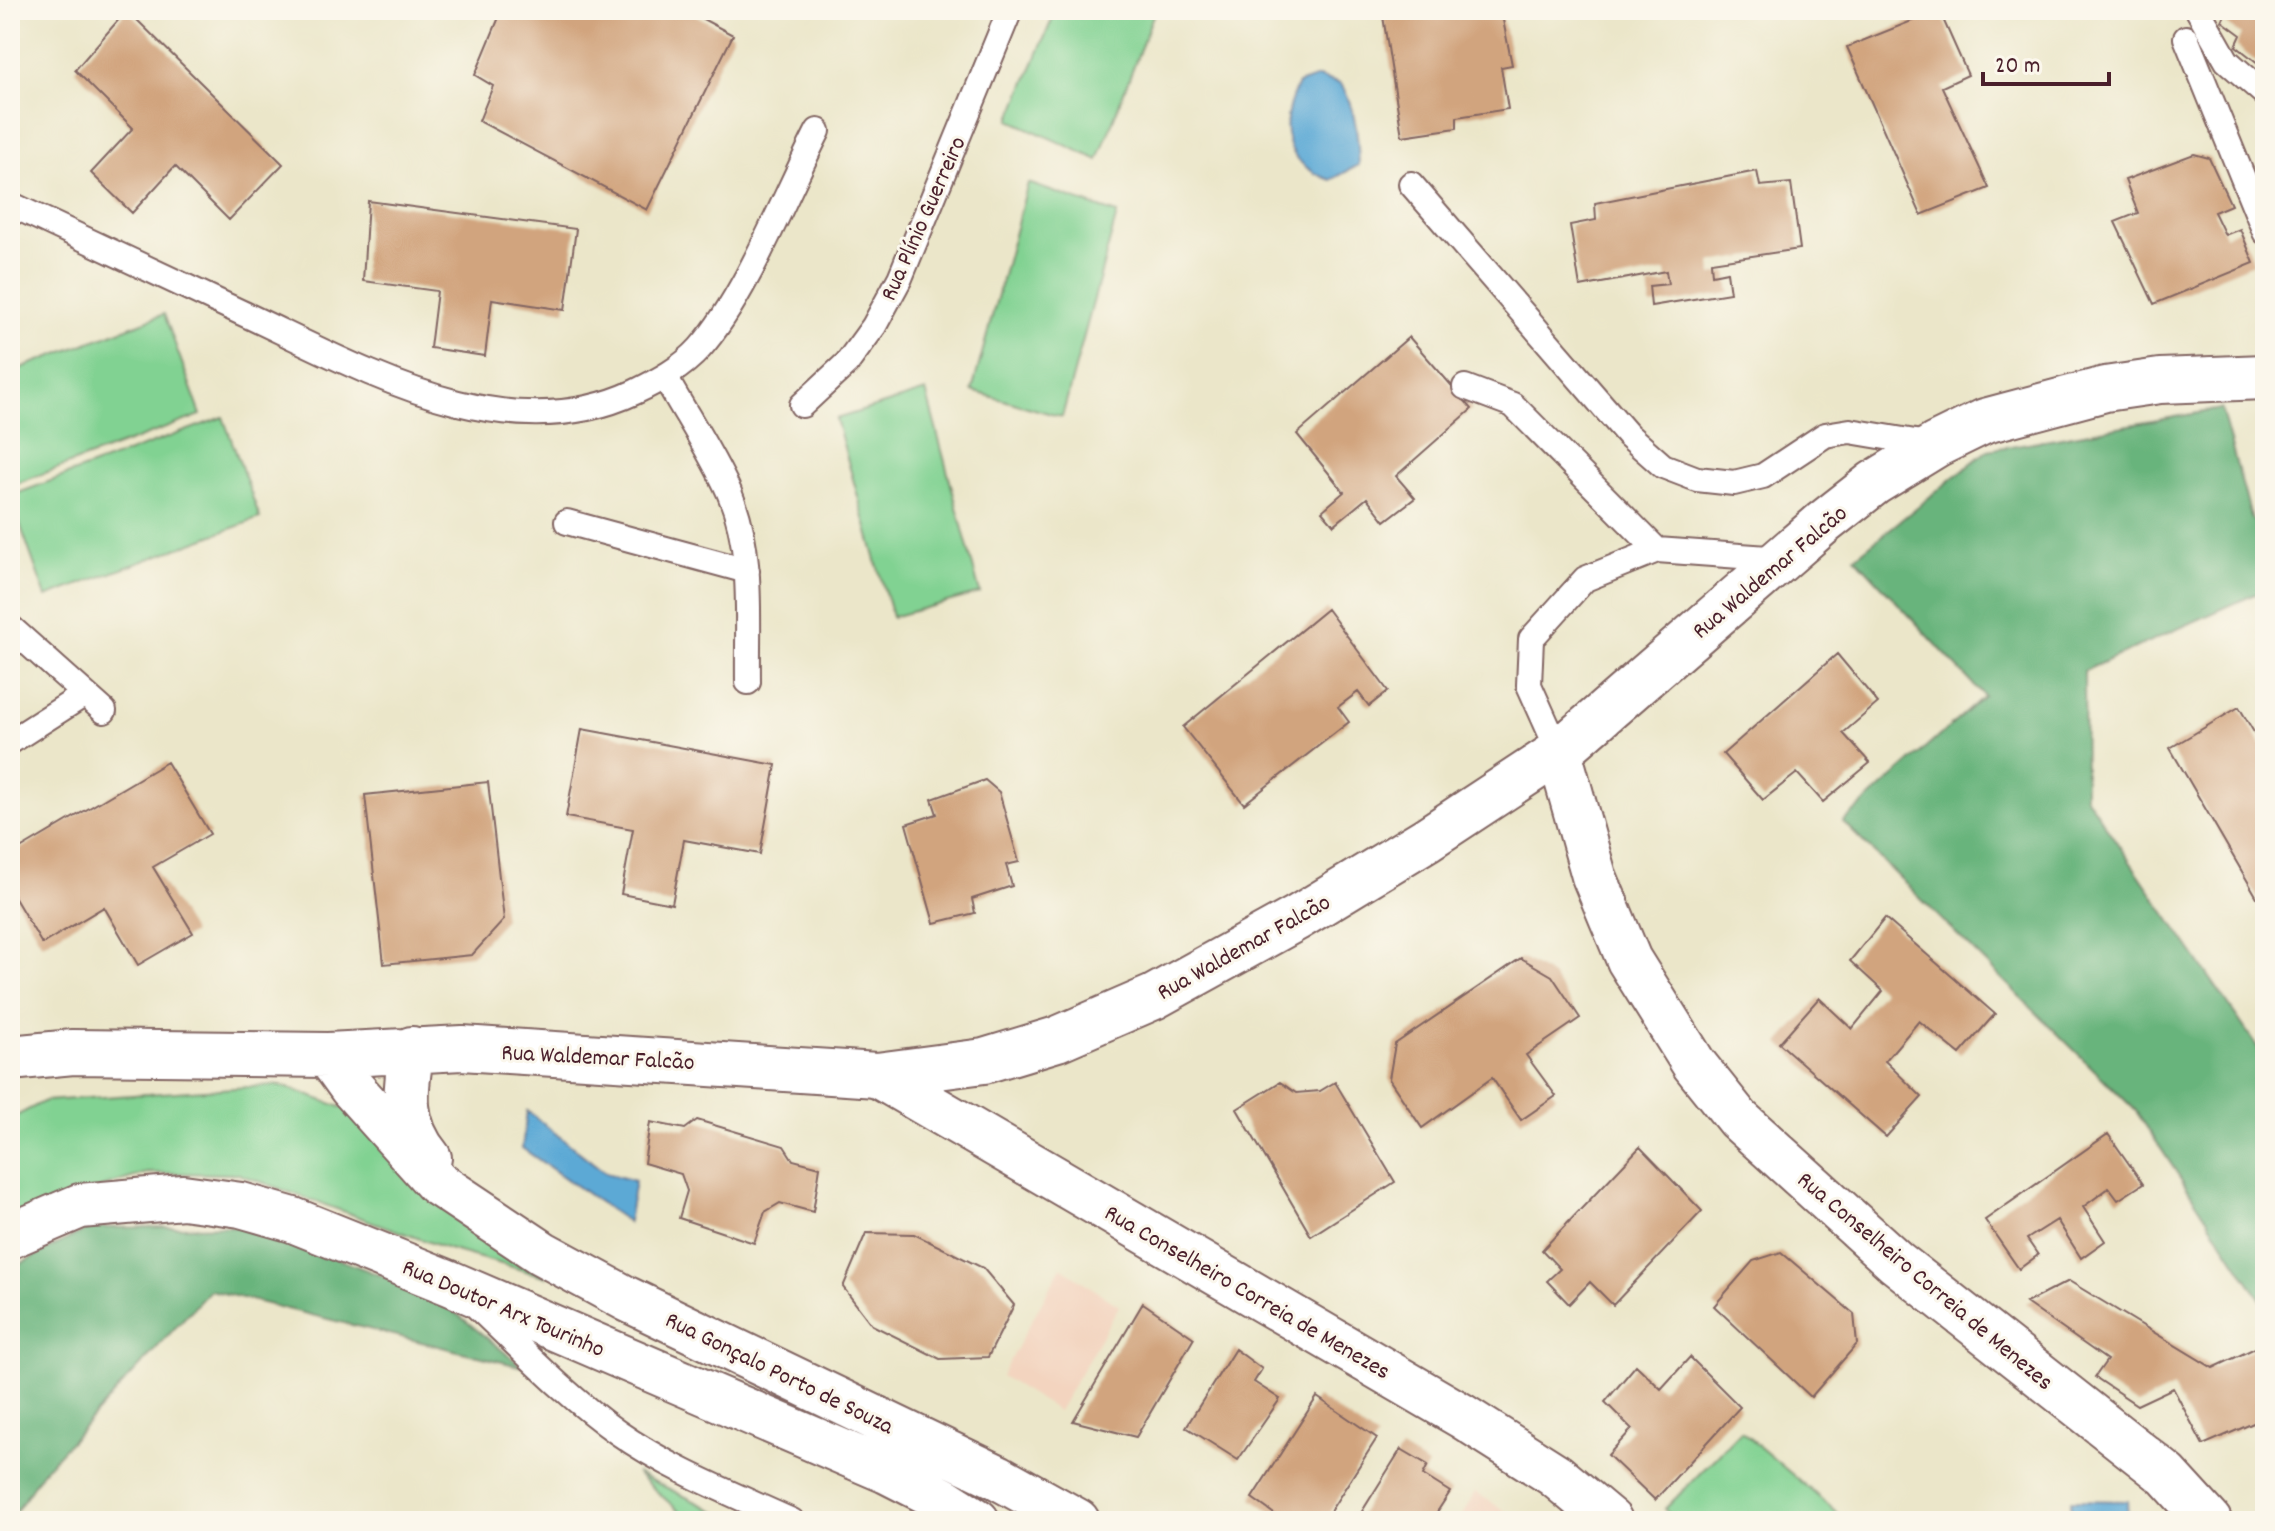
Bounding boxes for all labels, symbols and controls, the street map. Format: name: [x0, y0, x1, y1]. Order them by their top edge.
scale bar: [1983, 36, 2109, 86]
text: 20 m: [1995, 50, 2041, 84]
street label: Rua Plínio Guerreiro: [873, 132, 976, 307]
street label: Rua Waldemar Falcão: [1686, 498, 1856, 649]
street label: Rua Waldemar Falcão: [1152, 887, 1337, 1010]
street label: Rua Waldemar Falcão: [500, 1037, 695, 1081]
street label: Rua Conselheiro Correia de Menezes: [1789, 1165, 2060, 1400]
street label: Rua Conselheiro Correia de Menezes: [1097, 1198, 1396, 1390]
street label: Rua Doutor Arx Tourinho: [396, 1252, 609, 1368]
street label: Rua Gonçalo Porto de Souza: [659, 1305, 899, 1445]

